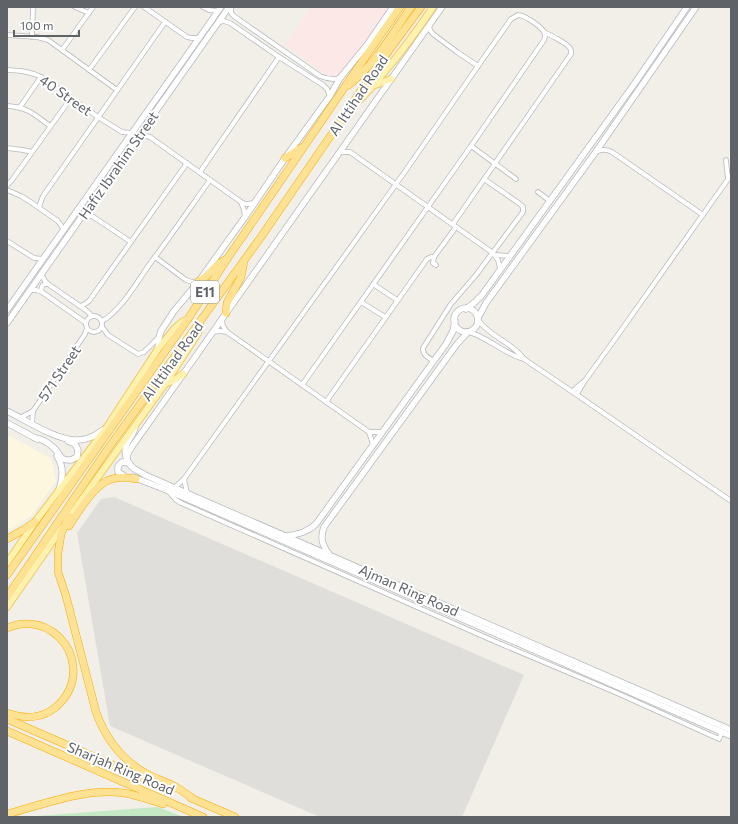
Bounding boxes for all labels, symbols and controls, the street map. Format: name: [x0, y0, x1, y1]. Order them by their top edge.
scale bar: [14, 12, 79, 38]
text: 100 m: [20, 18, 54, 32]
street label: Al Ittihad Road: [325, 51, 391, 139]
street label: 40 Street: [37, 71, 96, 119]
street label: Hafiz Ibrahim Street: [74, 108, 162, 222]
road number: E11: [191, 281, 219, 303]
street label: Al Ittihad Road: [138, 318, 206, 404]
street label: 571 Street: [34, 342, 84, 404]
street label: Ajman Ring Road: [356, 560, 462, 620]
street label: Sharjah Ring Road: [65, 738, 177, 798]

